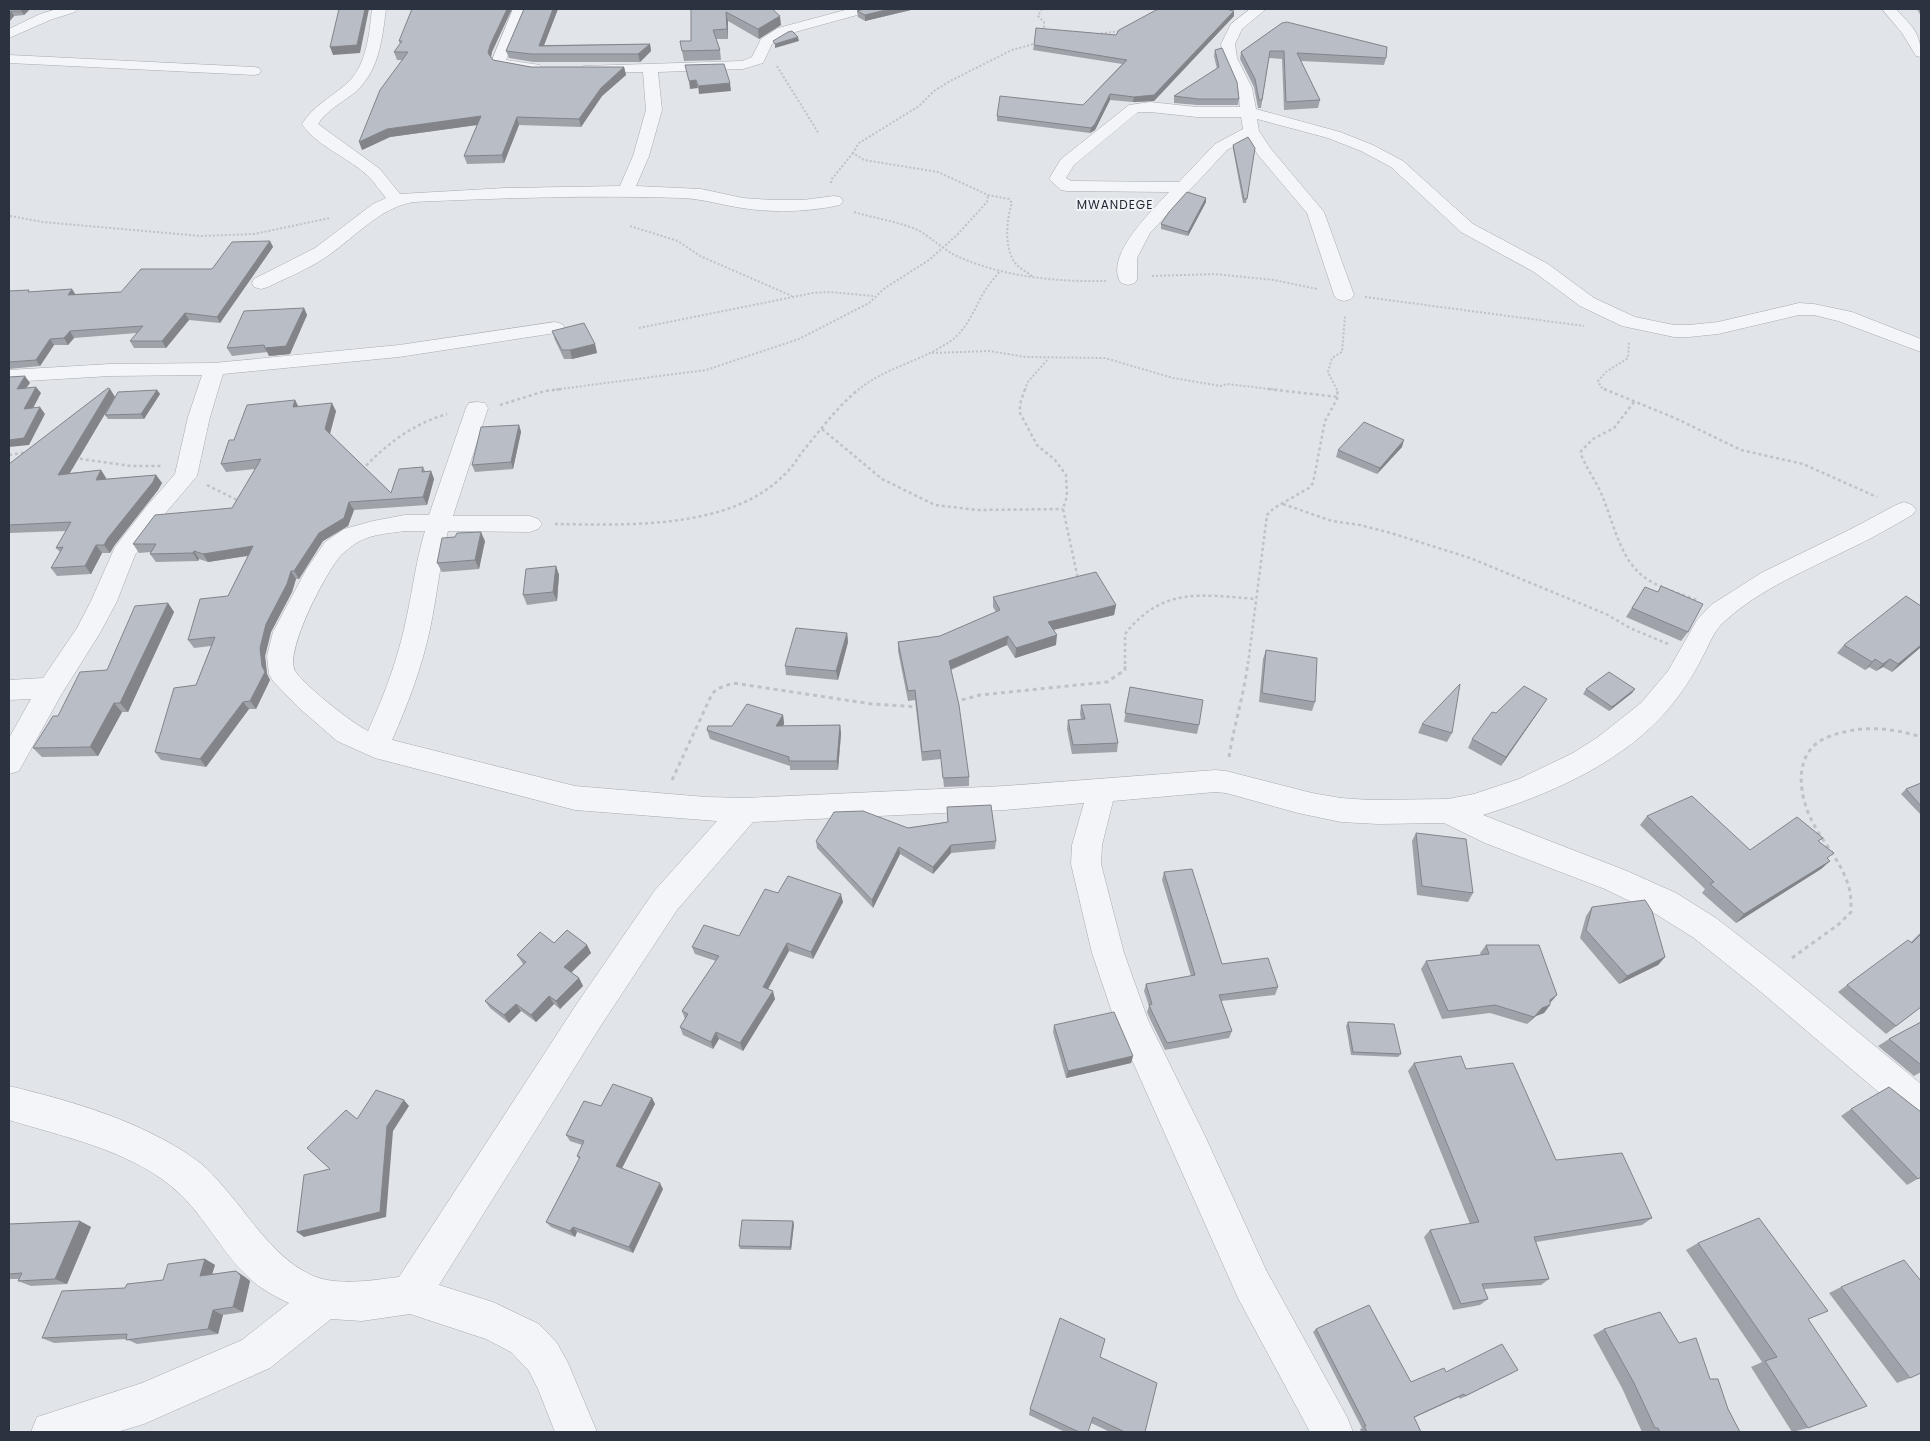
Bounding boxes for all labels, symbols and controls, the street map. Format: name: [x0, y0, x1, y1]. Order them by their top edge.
district label: MWANDEGE: [1077, 196, 1153, 213]

